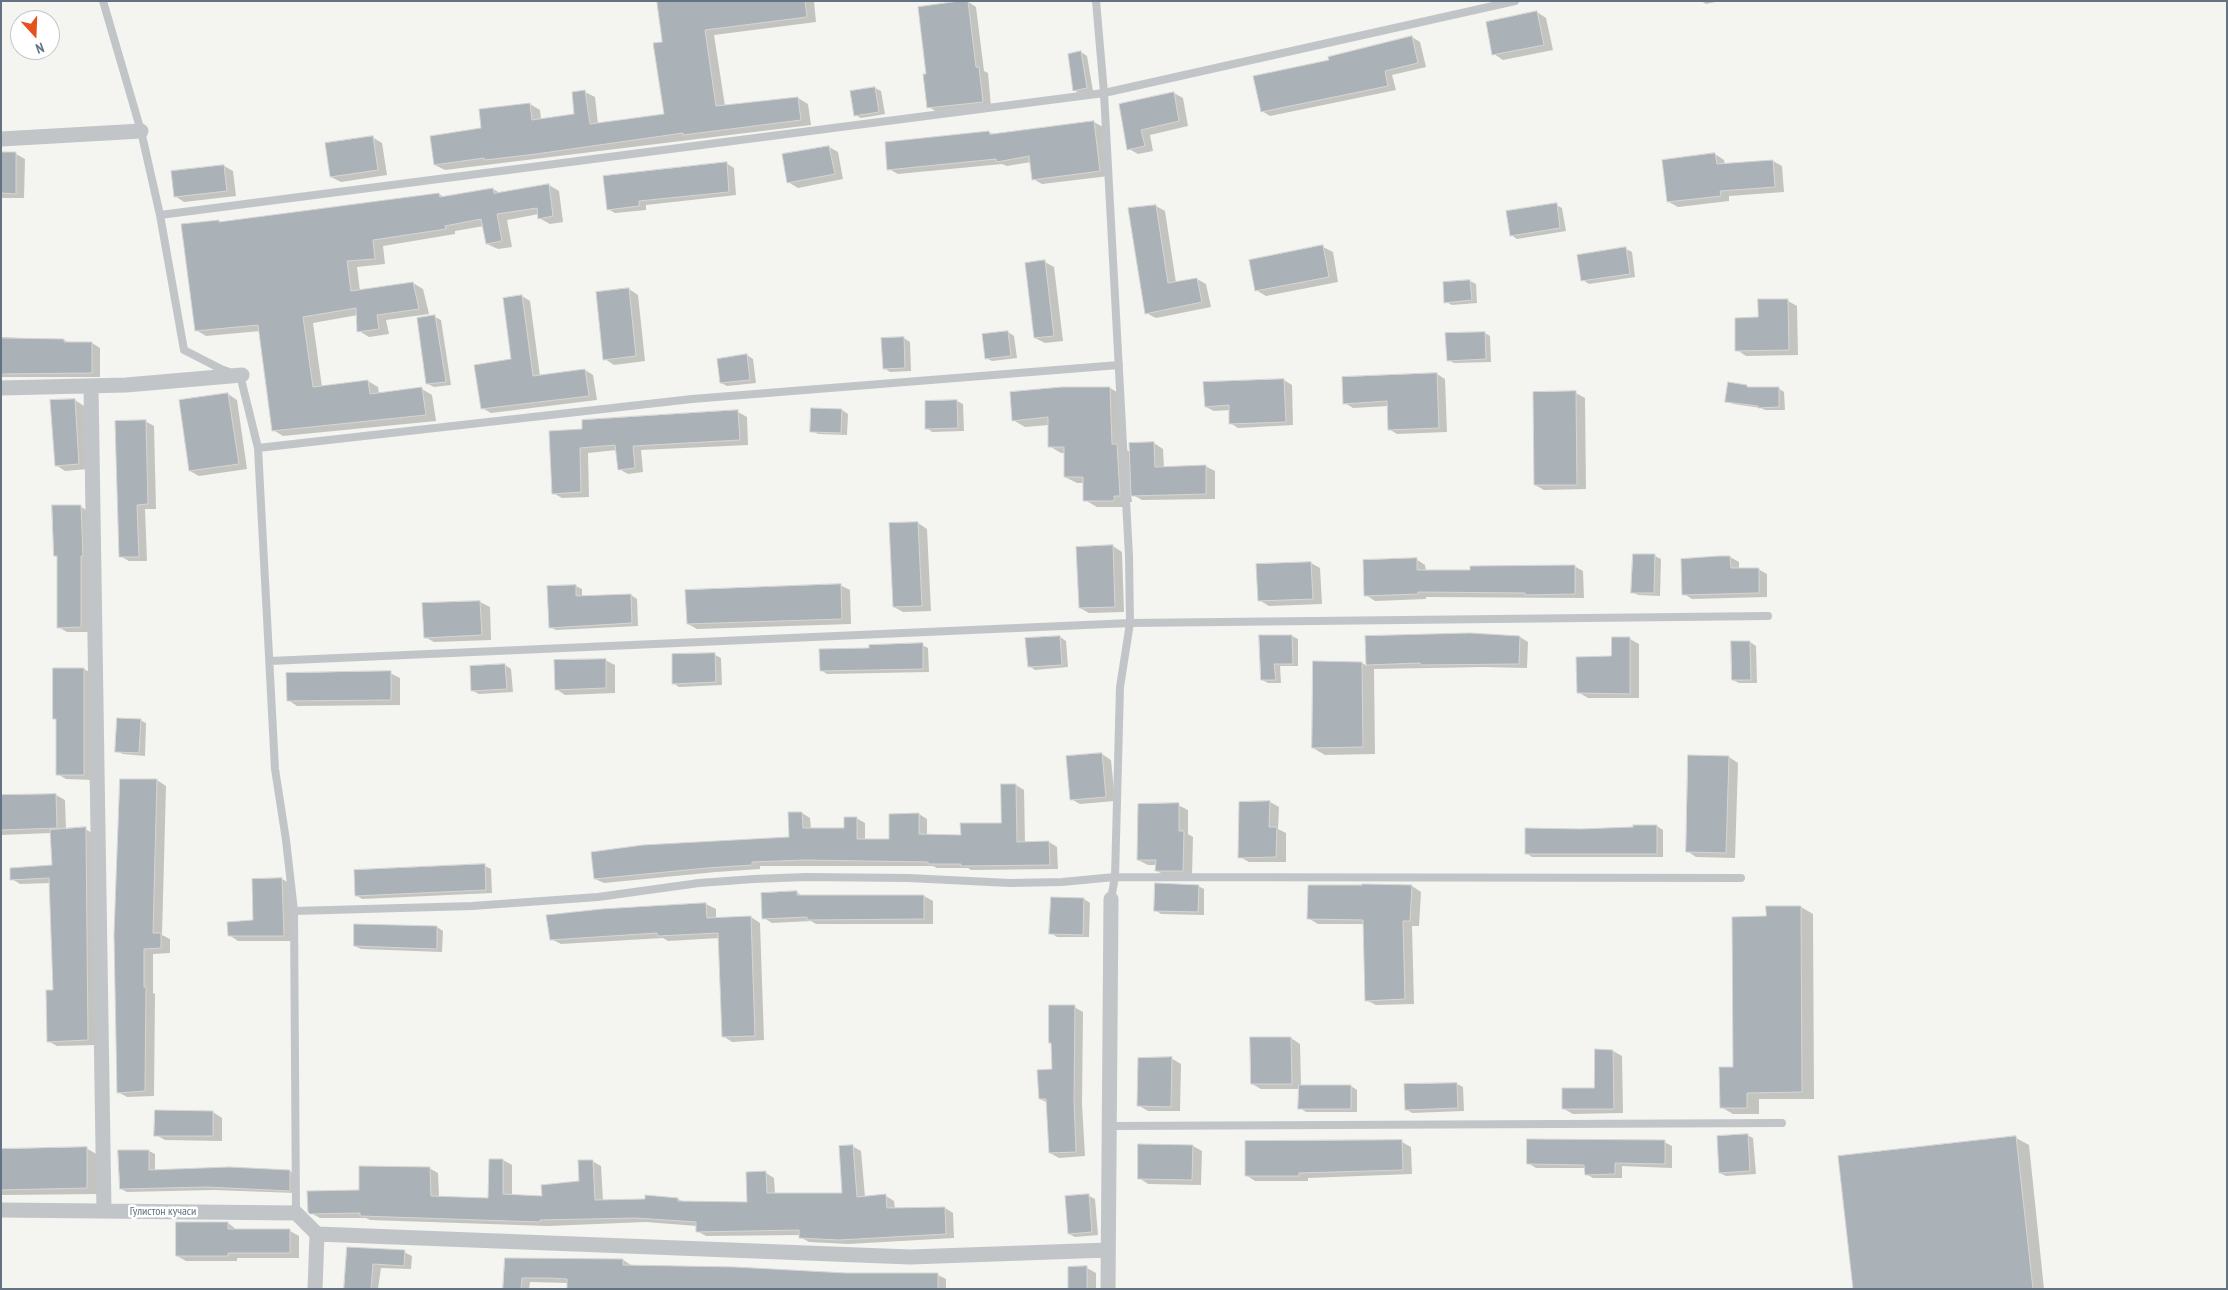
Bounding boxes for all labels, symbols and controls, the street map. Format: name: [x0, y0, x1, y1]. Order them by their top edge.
north arrow: [10, 10, 60, 60]
text: N: [33, 38, 46, 58]
street label: Гулистон кучаси: [130, 1205, 196, 1219]

